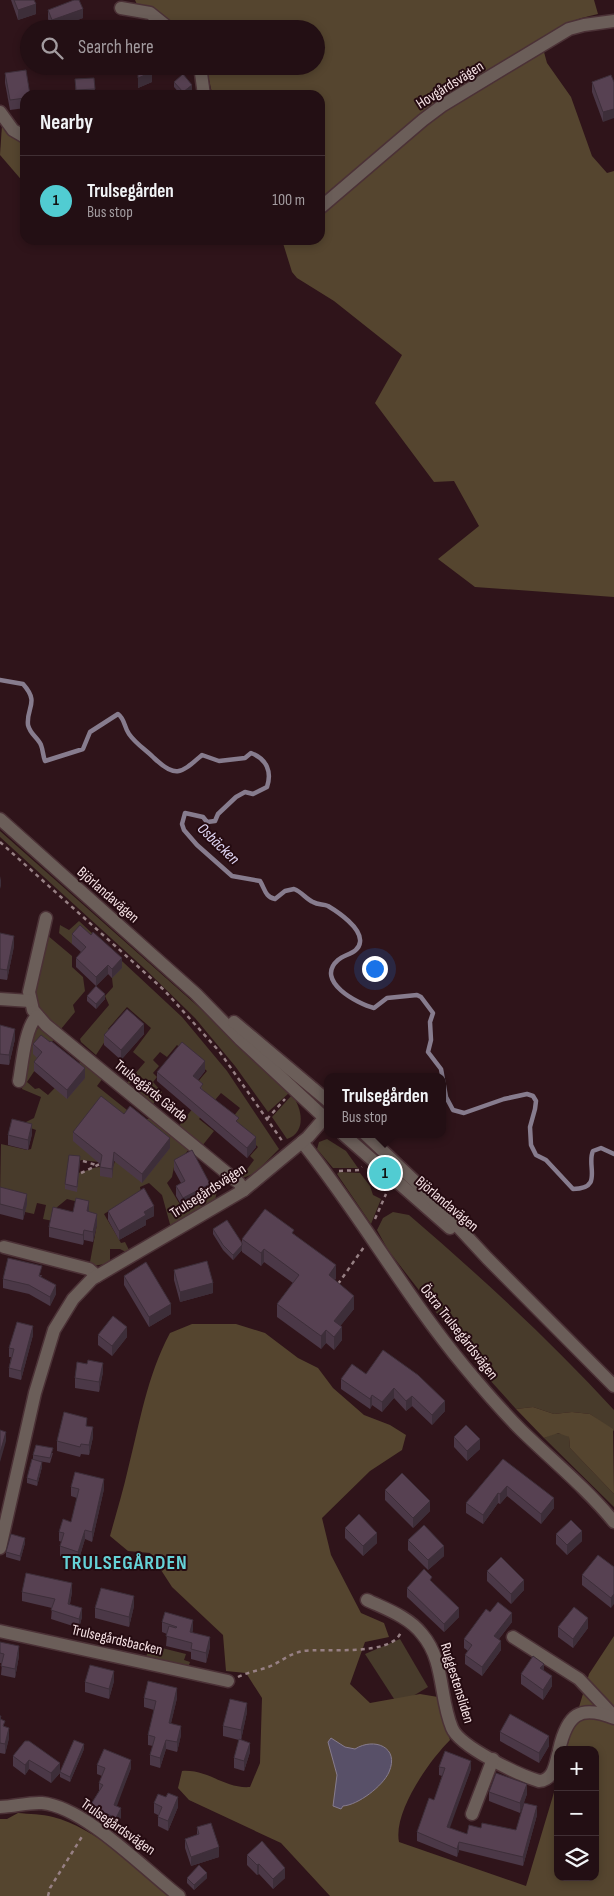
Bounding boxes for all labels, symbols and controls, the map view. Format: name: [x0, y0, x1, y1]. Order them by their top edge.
search box: [20, 20, 325, 75]
icon: search: [38, 34, 66, 62]
text: Search here: [78, 36, 154, 59]
street label: Hovgårdsvägen: [413, 57, 487, 113]
text: Nearby: [40, 110, 93, 135]
text: Trulsegården: [87, 180, 174, 203]
text: 1: [53, 191, 59, 210]
text: 100 m: [272, 191, 305, 210]
text: Bus stop: [87, 203, 133, 222]
water label: Osbäcken: [193, 819, 243, 869]
street label: Björlandavägen: [73, 863, 143, 927]
your location: [362, 956, 388, 982]
street label: Trulsegårds Gärde: [110, 1056, 192, 1126]
popup: [324, 1073, 446, 1138]
text: Trulsegården: [342, 1085, 428, 1108]
text: Bus stop: [342, 1108, 387, 1127]
pin: 1: [369, 1154, 401, 1192]
street label: Trulsegårdsvägen: [166, 1159, 250, 1223]
street label: Björlandavägen: [412, 1172, 482, 1236]
street label: Östra Trulsegårdsvägen: [416, 1280, 502, 1384]
district label: TRULSEGÅRDEN: [62, 1551, 188, 1575]
street label: Trulsegårdsbacken: [70, 1620, 164, 1660]
street label: Ruggestensliden: [436, 1640, 478, 1726]
map controls: [554, 1746, 599, 1881]
button: +: [554, 1746, 599, 1791]
button: −: [554, 1791, 599, 1836]
street label: Trulsegårdsvägen: [77, 1794, 159, 1860]
button: layers: [554, 1836, 599, 1881]

